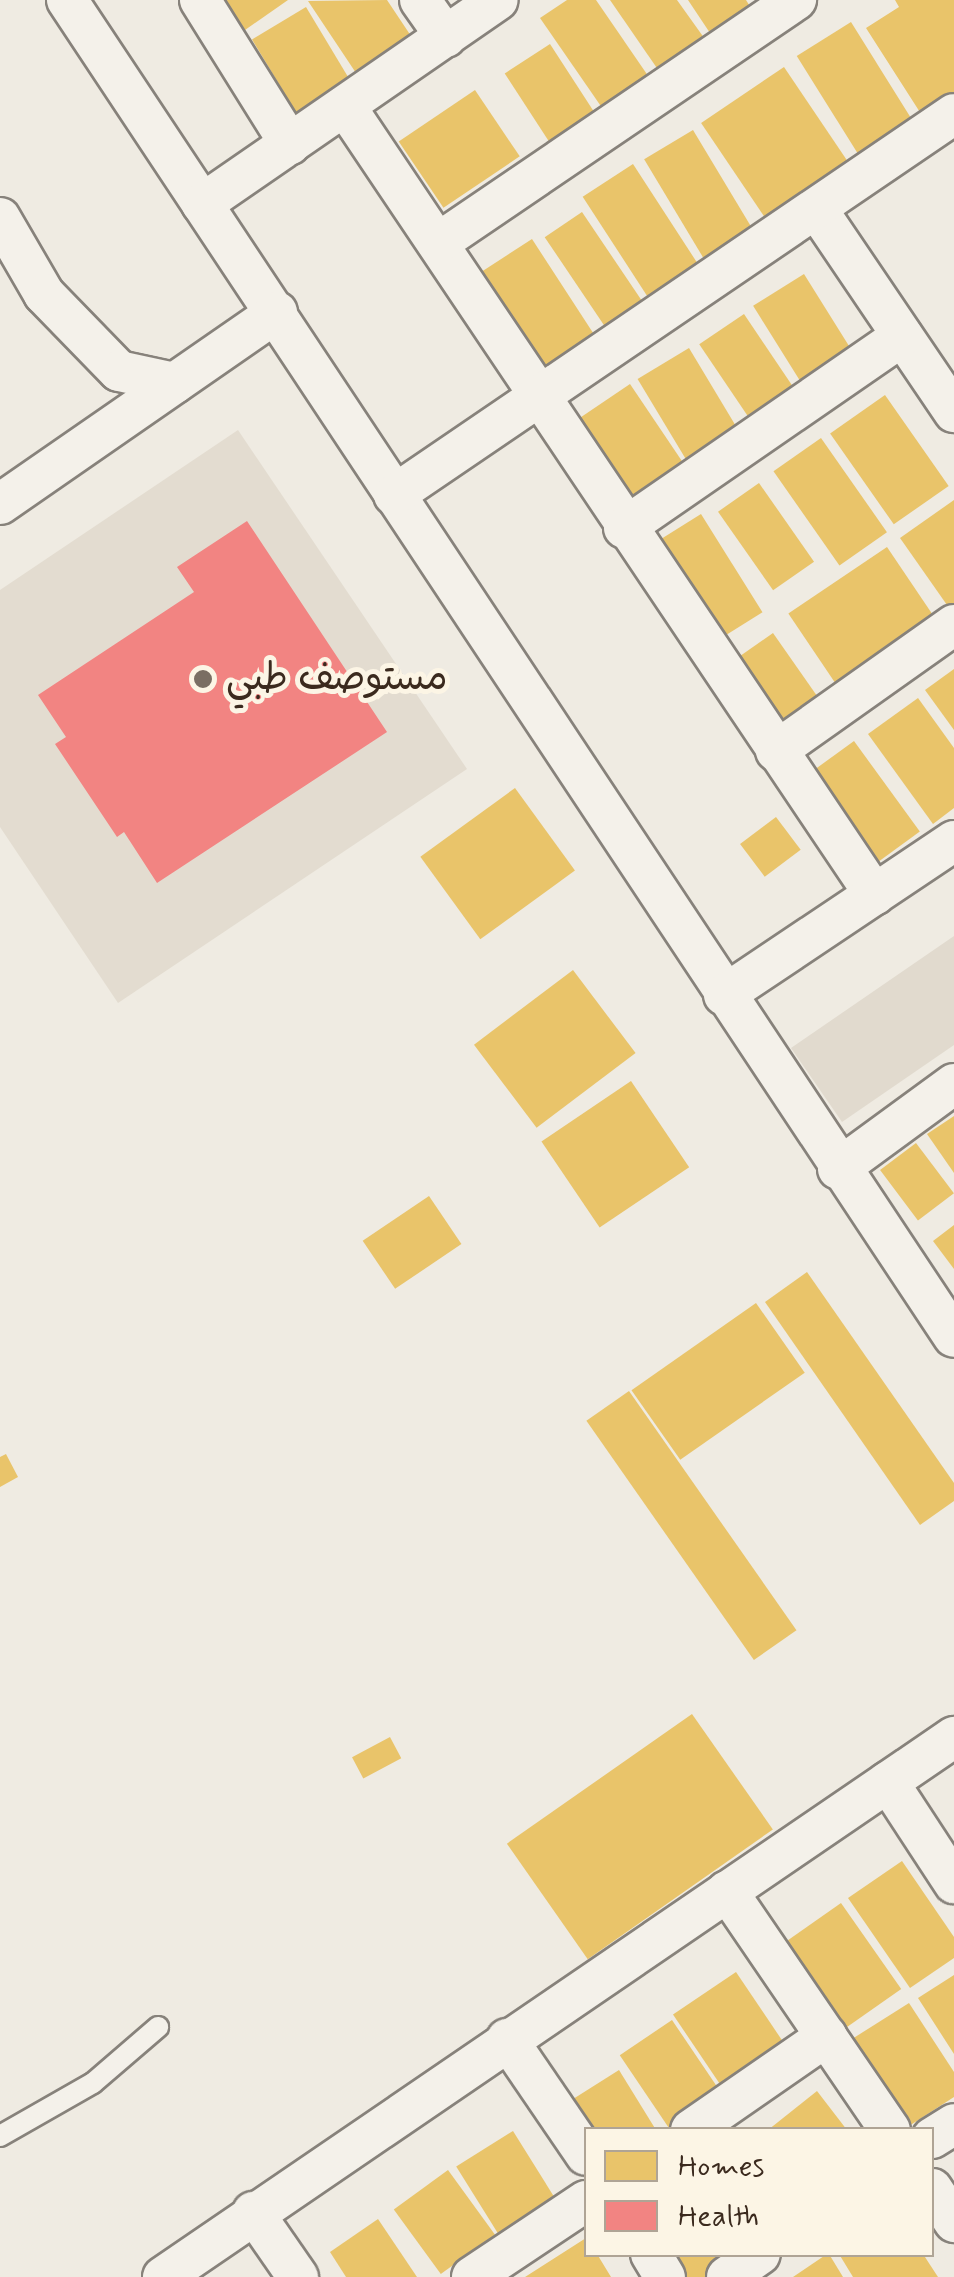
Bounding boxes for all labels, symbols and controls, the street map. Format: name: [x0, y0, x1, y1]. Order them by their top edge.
place label: مستوصف طبي: [226, 656, 448, 702]
marker: مستوصف طبي: [190, 666, 216, 692]
legend: [584, 2127, 934, 2257]
text: Homes: [678, 2147, 764, 2186]
text: Health: [678, 2197, 759, 2236]

